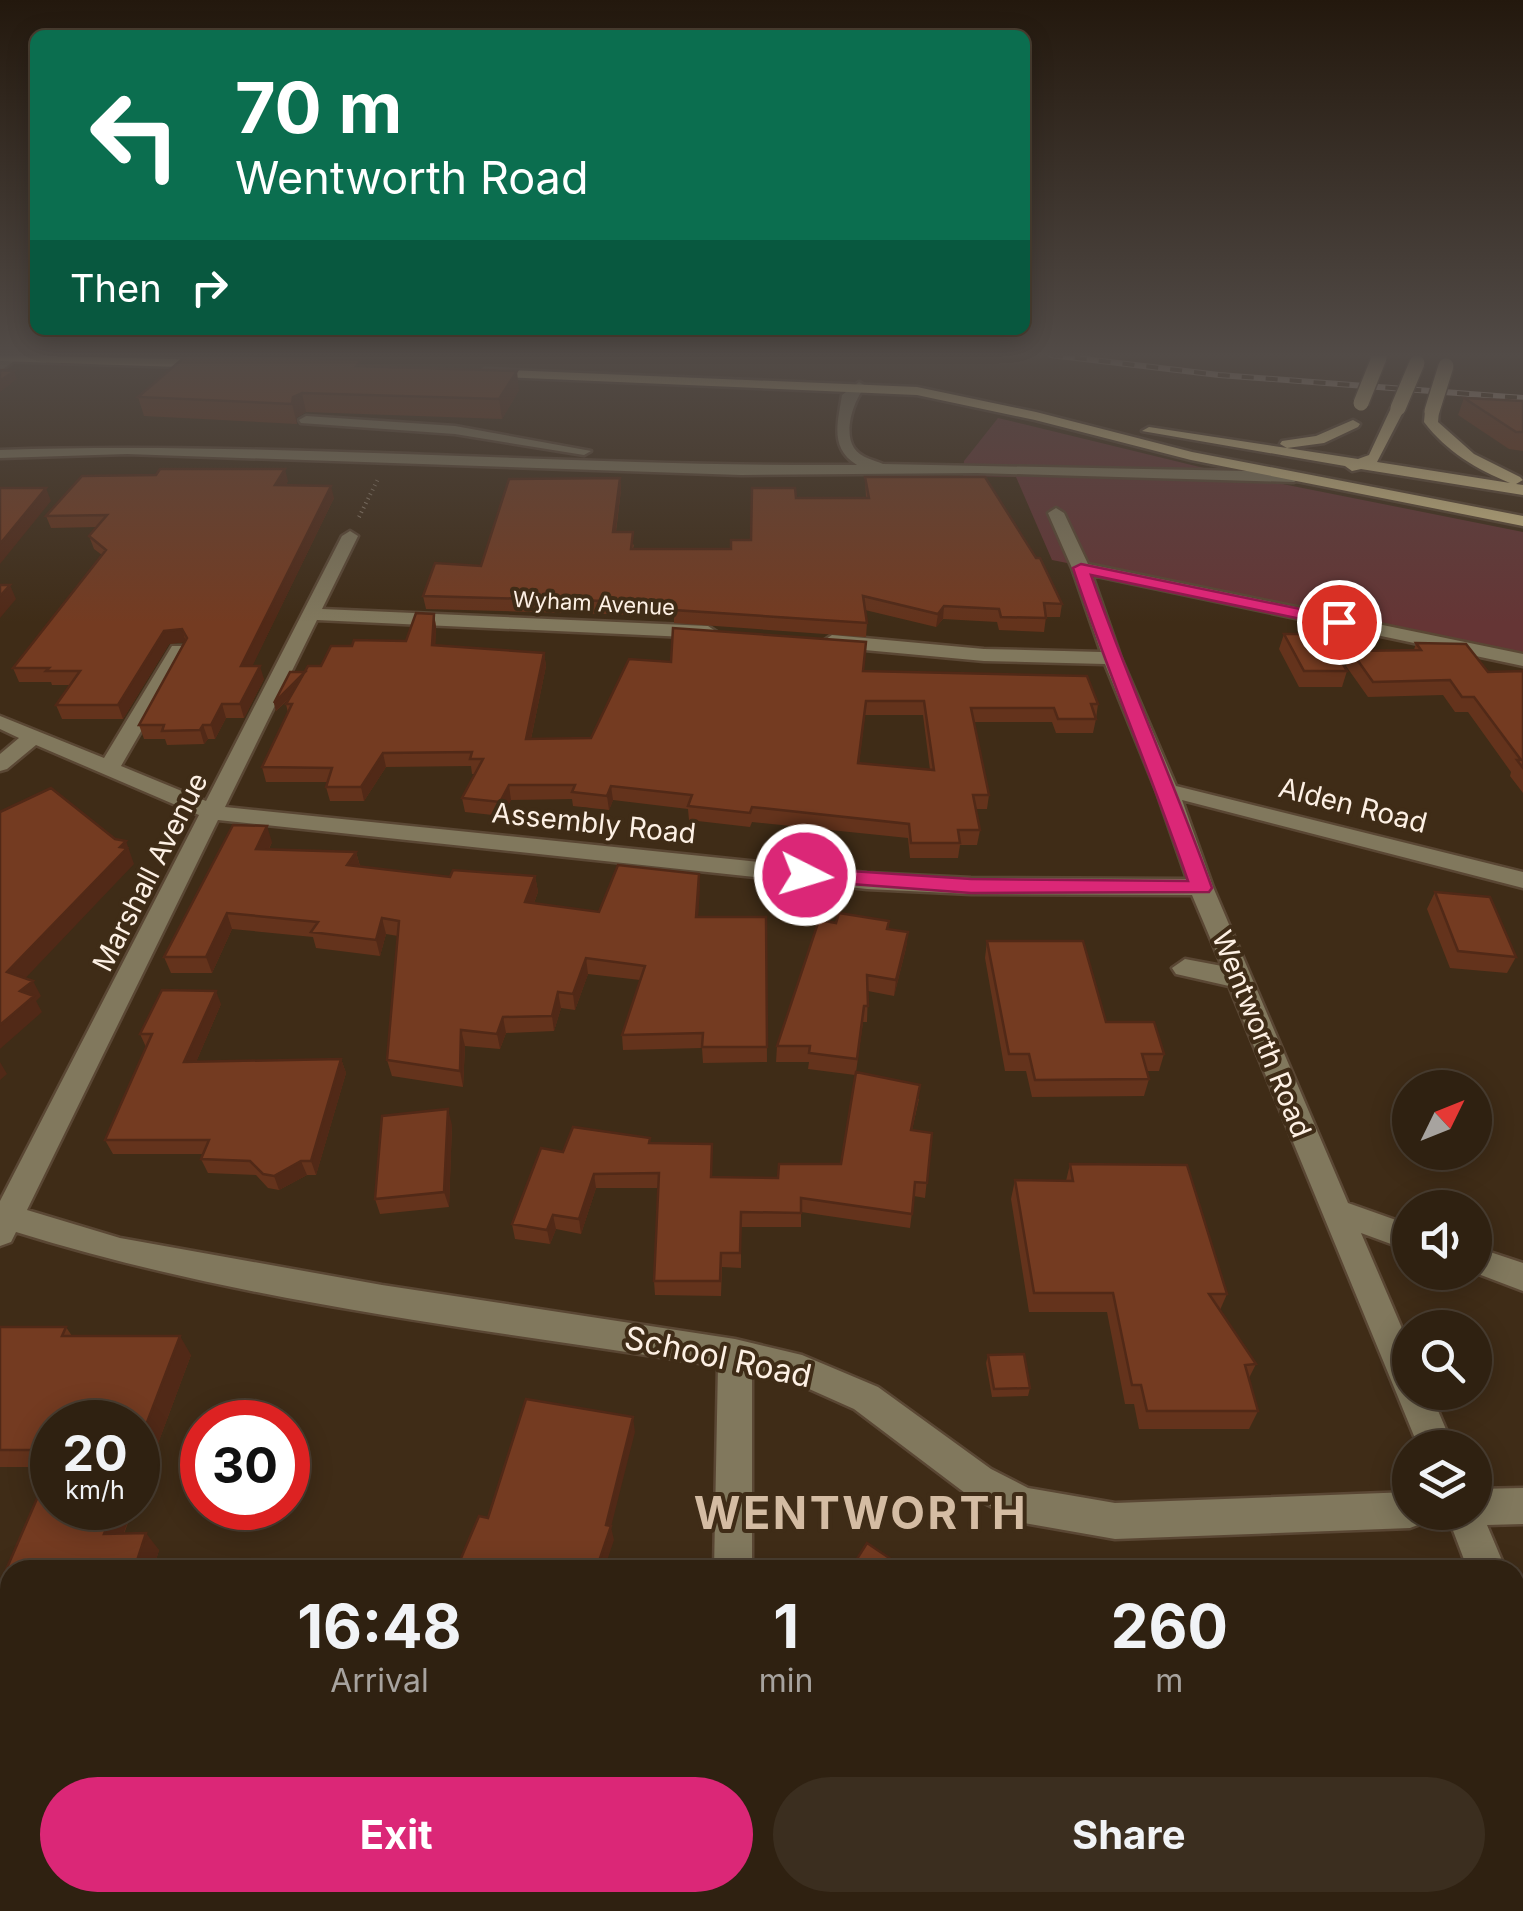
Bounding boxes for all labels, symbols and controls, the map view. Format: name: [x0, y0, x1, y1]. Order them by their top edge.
text: 70 m: [235, 65, 402, 150]
icon: left: [70, 70, 200, 200]
text: Wentworth Road: [235, 150, 588, 205]
icon: right: [182, 260, 237, 315]
text: Then: [70, 265, 162, 311]
pin: [1297, 580, 1382, 665]
street label: Wyham Avenue: [512, 586, 676, 620]
icon: arrive: [1312, 595, 1367, 650]
street label: Marshall Avenue: [85, 767, 215, 977]
street label: Alden Road: [1275, 770, 1431, 840]
street label: Assembly Road: [490, 795, 698, 851]
position arrow: [753, 823, 857, 927]
street label: Wentworth Road: [1205, 926, 1319, 1142]
north arrow: [1392, 1070, 1492, 1170]
map controls: [1392, 1070, 1492, 1530]
button: sound: [1392, 1190, 1492, 1290]
button: search: [1392, 1310, 1492, 1410]
street label: School Road: [621, 1318, 815, 1395]
speed limit sign: 30: [180, 1400, 310, 1530]
text: 20: [62, 1423, 128, 1483]
button: layers: [1392, 1430, 1492, 1530]
text: km/h: [65, 1475, 125, 1505]
district label: WENTWORTH: [694, 1485, 1028, 1540]
text: 16:48: [297, 1590, 462, 1662]
text: 1: [773, 1590, 799, 1662]
text: 260: [1111, 1590, 1228, 1662]
text: Arrival: [330, 1661, 429, 1700]
text: min: [759, 1661, 813, 1700]
text: m: [1155, 1661, 1183, 1700]
button: Exit: [40, 1777, 753, 1892]
button: Share: [773, 1777, 1485, 1892]

